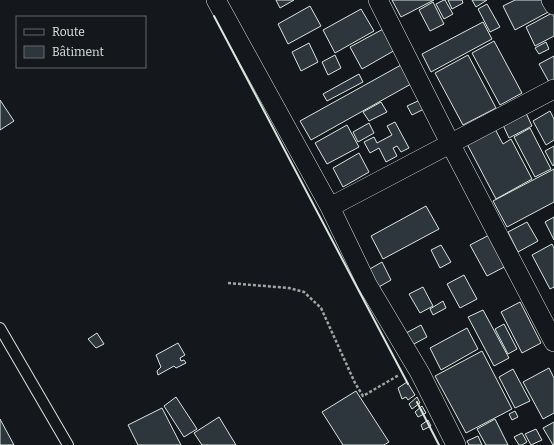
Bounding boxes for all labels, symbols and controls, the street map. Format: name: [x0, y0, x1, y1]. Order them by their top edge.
legend: [16, 16, 146, 68]
text: Route: [52, 25, 85, 39]
text: Bâtiment: [52, 45, 105, 59]

